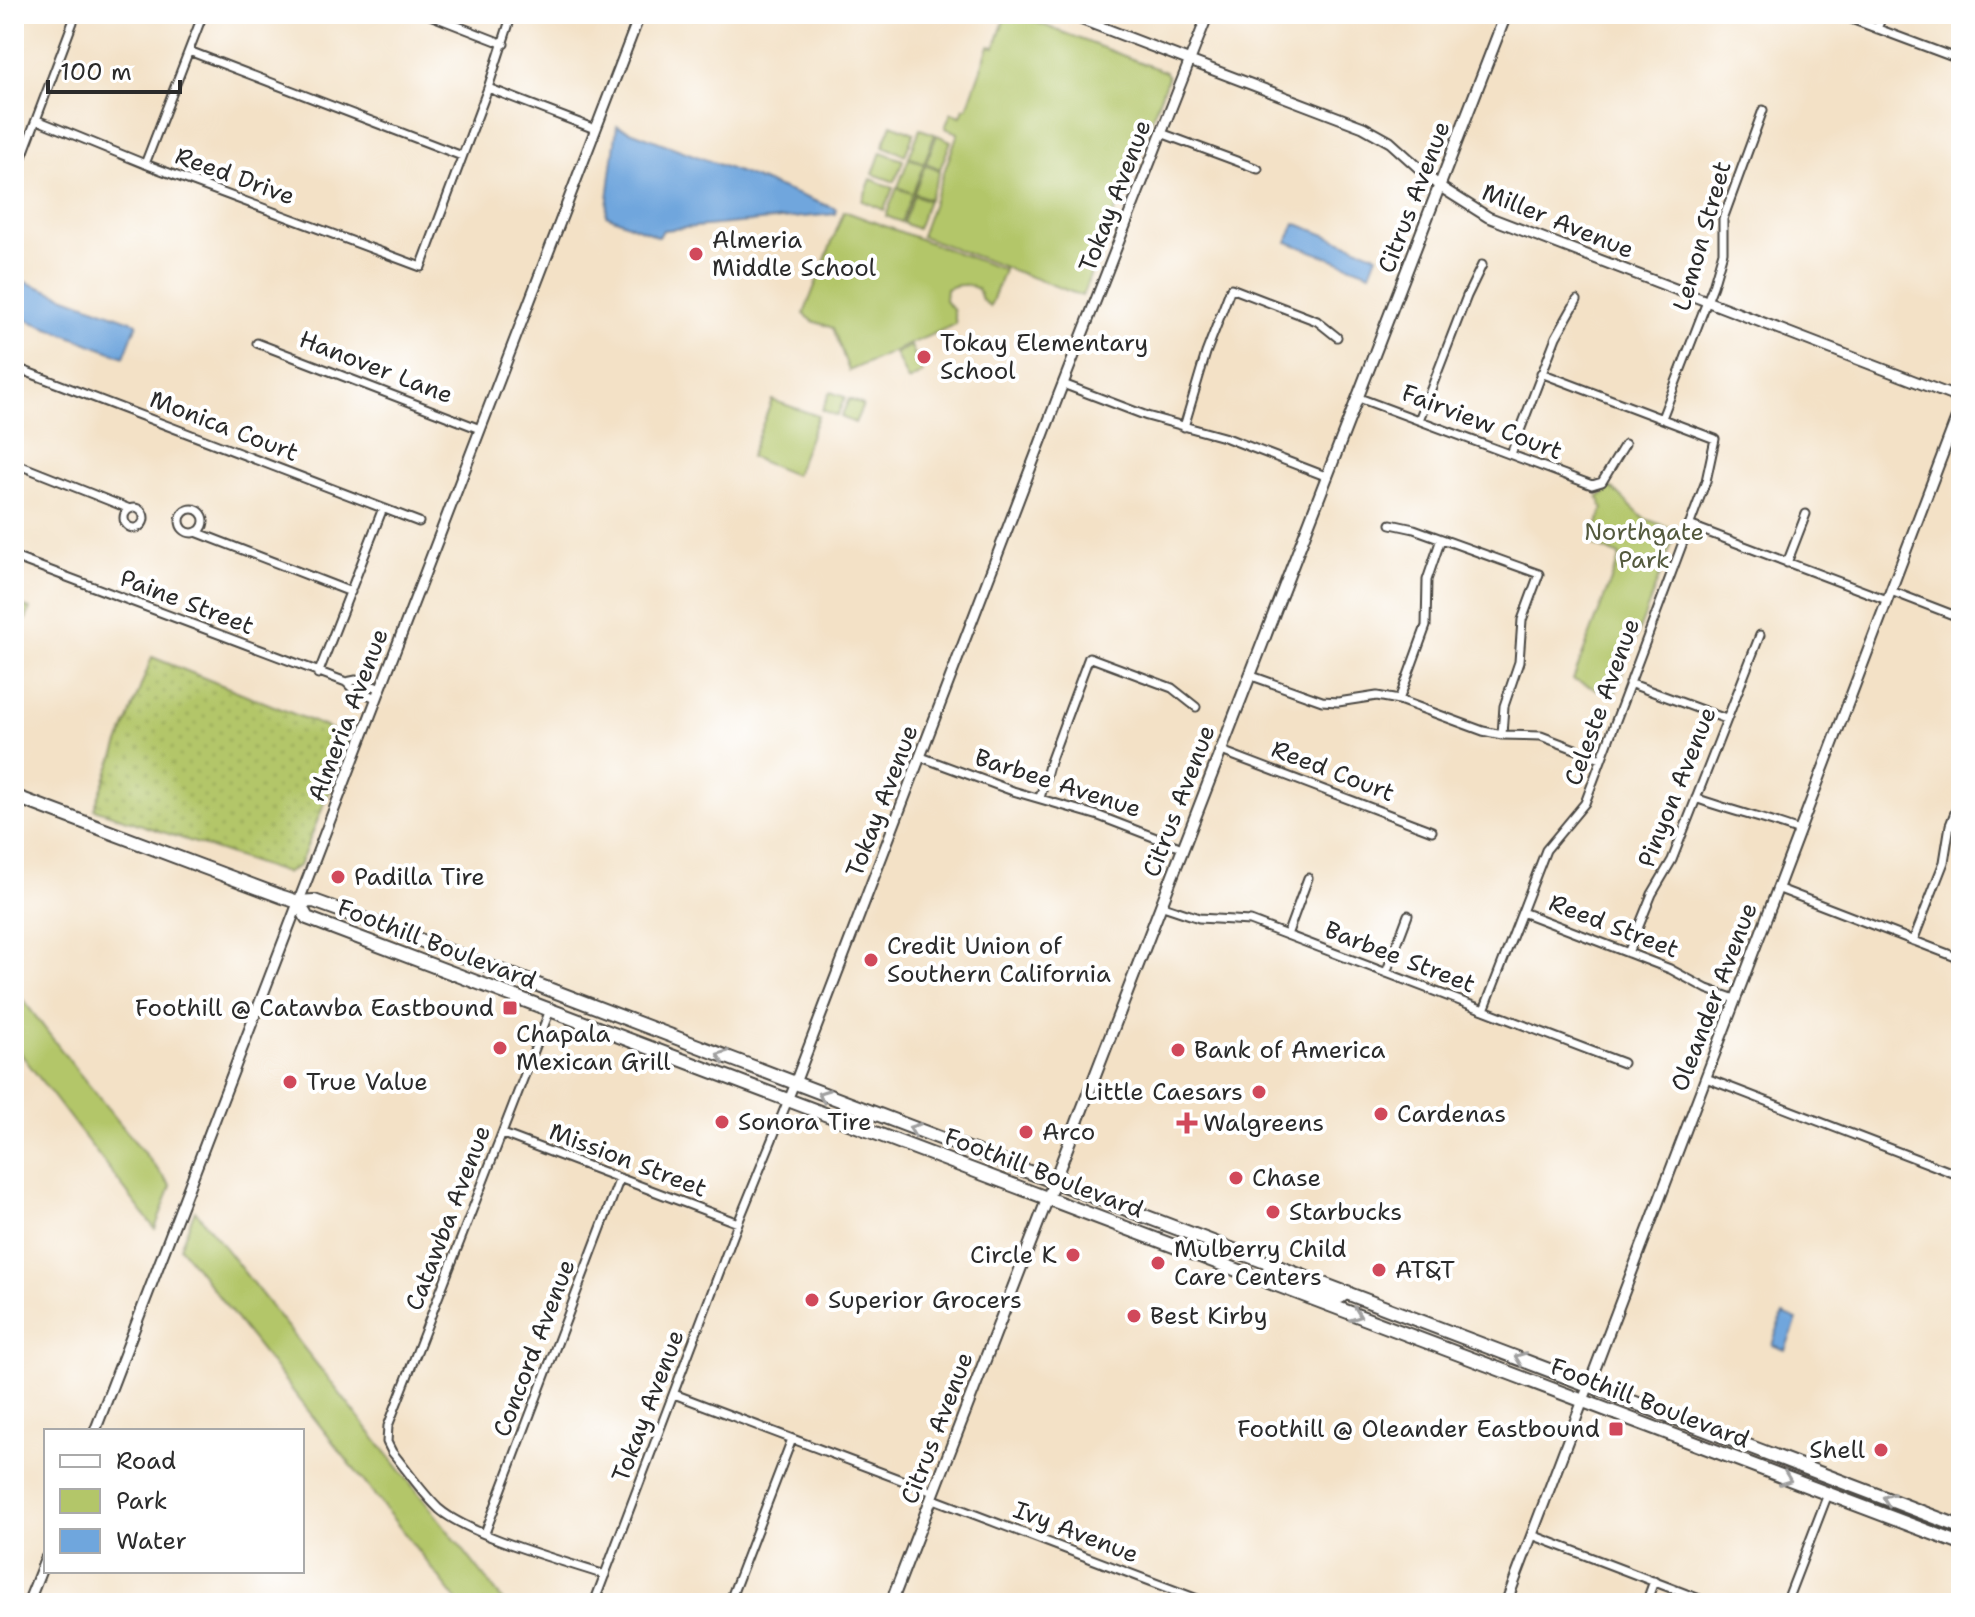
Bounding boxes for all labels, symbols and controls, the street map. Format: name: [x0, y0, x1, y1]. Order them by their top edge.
scale bar: [48, 44, 180, 94]
text: 100 m: [60, 56, 132, 88]
street label: Tokay Avenue: [1071, 115, 1159, 277]
street label: Citrus Avenue: [1370, 116, 1458, 278]
street label: Reed Drive: [171, 140, 299, 212]
street label: Lemon Street: [1665, 157, 1739, 315]
street label: Miller Avenue: [1477, 176, 1639, 266]
place label: Almeria Middle School: [712, 224, 877, 284]
marker: Almeria Middle School: [687, 245, 705, 263]
street label: Hanover Lane: [295, 323, 457, 411]
place label: Tokay Elementary School: [940, 327, 1148, 387]
marker: Tokay Elementary School: [915, 348, 933, 366]
street label: Fairview Court: [1397, 377, 1567, 467]
street label: Monica Court: [145, 383, 303, 469]
park label: Northgate Park: [1584, 516, 1704, 576]
street label: Paine Street: [115, 562, 259, 642]
street label: Celeste Avenue: [1557, 614, 1647, 790]
street label: Almeria Avenue: [300, 624, 396, 806]
street label: Pinyon Avenue: [1630, 702, 1724, 872]
street label: Tokay Avenue: [838, 720, 926, 882]
street label: Citrus Avenue: [1135, 720, 1223, 882]
street label: Reed Court: [1267, 733, 1399, 809]
street label: Barbee Avenue: [971, 741, 1145, 825]
place label: Padilla Tire: [354, 861, 485, 893]
marker: Padilla Tire: [329, 868, 347, 886]
street label: Reed Street: [1544, 887, 1684, 965]
street label: Foothill Boulevard: [333, 891, 541, 997]
street label: Oleander Avenue: [1663, 898, 1765, 1096]
street label: Barbee Street: [1320, 914, 1480, 1000]
place label: Credit Union of Southern California: [887, 930, 1111, 990]
marker: Credit Union of Southern California: [862, 951, 880, 969]
place label: Foothill @ Catawba Eastbound: [135, 992, 494, 1024]
marker: Foothill @ Catawba Eastbound: [501, 999, 519, 1017]
place label: Chapala Mexican Grill: [516, 1018, 671, 1078]
place label: Bank of America: [1194, 1034, 1385, 1066]
marker: Chapala Mexican Grill: [491, 1039, 509, 1057]
marker: Bank of America: [1169, 1041, 1187, 1059]
one-way arrow: [716, 1049, 730, 1065]
place label: True Value: [306, 1066, 428, 1098]
marker: True Value: [281, 1073, 299, 1091]
place label: Little Caesars: [1084, 1076, 1243, 1108]
marker: Little Caesars: [1250, 1083, 1268, 1101]
one-way arrow: [817, 1088, 831, 1104]
place label: Cardenas: [1397, 1098, 1506, 1130]
marker: Cardenas: [1372, 1105, 1390, 1123]
place label: Sonora Tire: [738, 1106, 872, 1138]
place label: Walgreens: [1203, 1107, 1324, 1139]
marker: Sonora Tire: [713, 1113, 731, 1131]
marker: Walgreens: [1178, 1114, 1196, 1132]
street label: Mission Street: [545, 1115, 711, 1205]
place label: Arco: [1042, 1116, 1095, 1148]
street label: Foothill Boulevard: [940, 1120, 1148, 1226]
street label: Catawba Avenue: [398, 1121, 498, 1315]
one-way arrow: [908, 1122, 922, 1139]
marker: Arco: [1017, 1123, 1035, 1141]
place label: Chase: [1252, 1162, 1321, 1194]
marker: Chase: [1227, 1169, 1245, 1187]
place label: Starbucks: [1289, 1196, 1402, 1228]
marker: Starbucks: [1264, 1203, 1282, 1221]
place label: Mulberry Child Care Centers: [1174, 1233, 1347, 1293]
place label: Circle K: [970, 1239, 1057, 1271]
marker: Circle K: [1064, 1246, 1082, 1264]
marker: Mulberry Child Care Centers: [1149, 1254, 1167, 1272]
place label: AT&T: [1395, 1254, 1455, 1286]
street label: Concord Avenue: [485, 1255, 583, 1441]
marker: AT&T: [1370, 1261, 1388, 1279]
place label: Superior Grocers: [828, 1284, 1022, 1316]
marker: Superior Grocers: [803, 1291, 821, 1309]
place label: Best Kirby: [1150, 1300, 1267, 1332]
one-way arrow: [1348, 1305, 1362, 1322]
marker: Best Kirby: [1125, 1307, 1143, 1325]
street label: Tokay Avenue: [604, 1325, 692, 1487]
street label: Citrus Avenue: [893, 1347, 981, 1509]
street label: Foothill Boulevard: [1546, 1350, 1754, 1456]
one-way arrow: [1513, 1351, 1527, 1368]
place label: Foothill @ Oleander Eastbound: [1237, 1413, 1600, 1445]
marker: Foothill @ Oleander Eastbound: [1607, 1420, 1625, 1438]
legend: [44, 1429, 304, 1573]
place label: Shell: [1809, 1434, 1866, 1466]
marker: Shell: [1872, 1441, 1890, 1459]
text: Road: [116, 1445, 176, 1477]
one-way arrow: [1778, 1469, 1792, 1486]
text: Park: [116, 1485, 168, 1517]
one-way arrow: [1882, 1492, 1896, 1509]
street label: Ivy Avenue: [1009, 1493, 1143, 1571]
text: Water: [116, 1525, 187, 1557]

